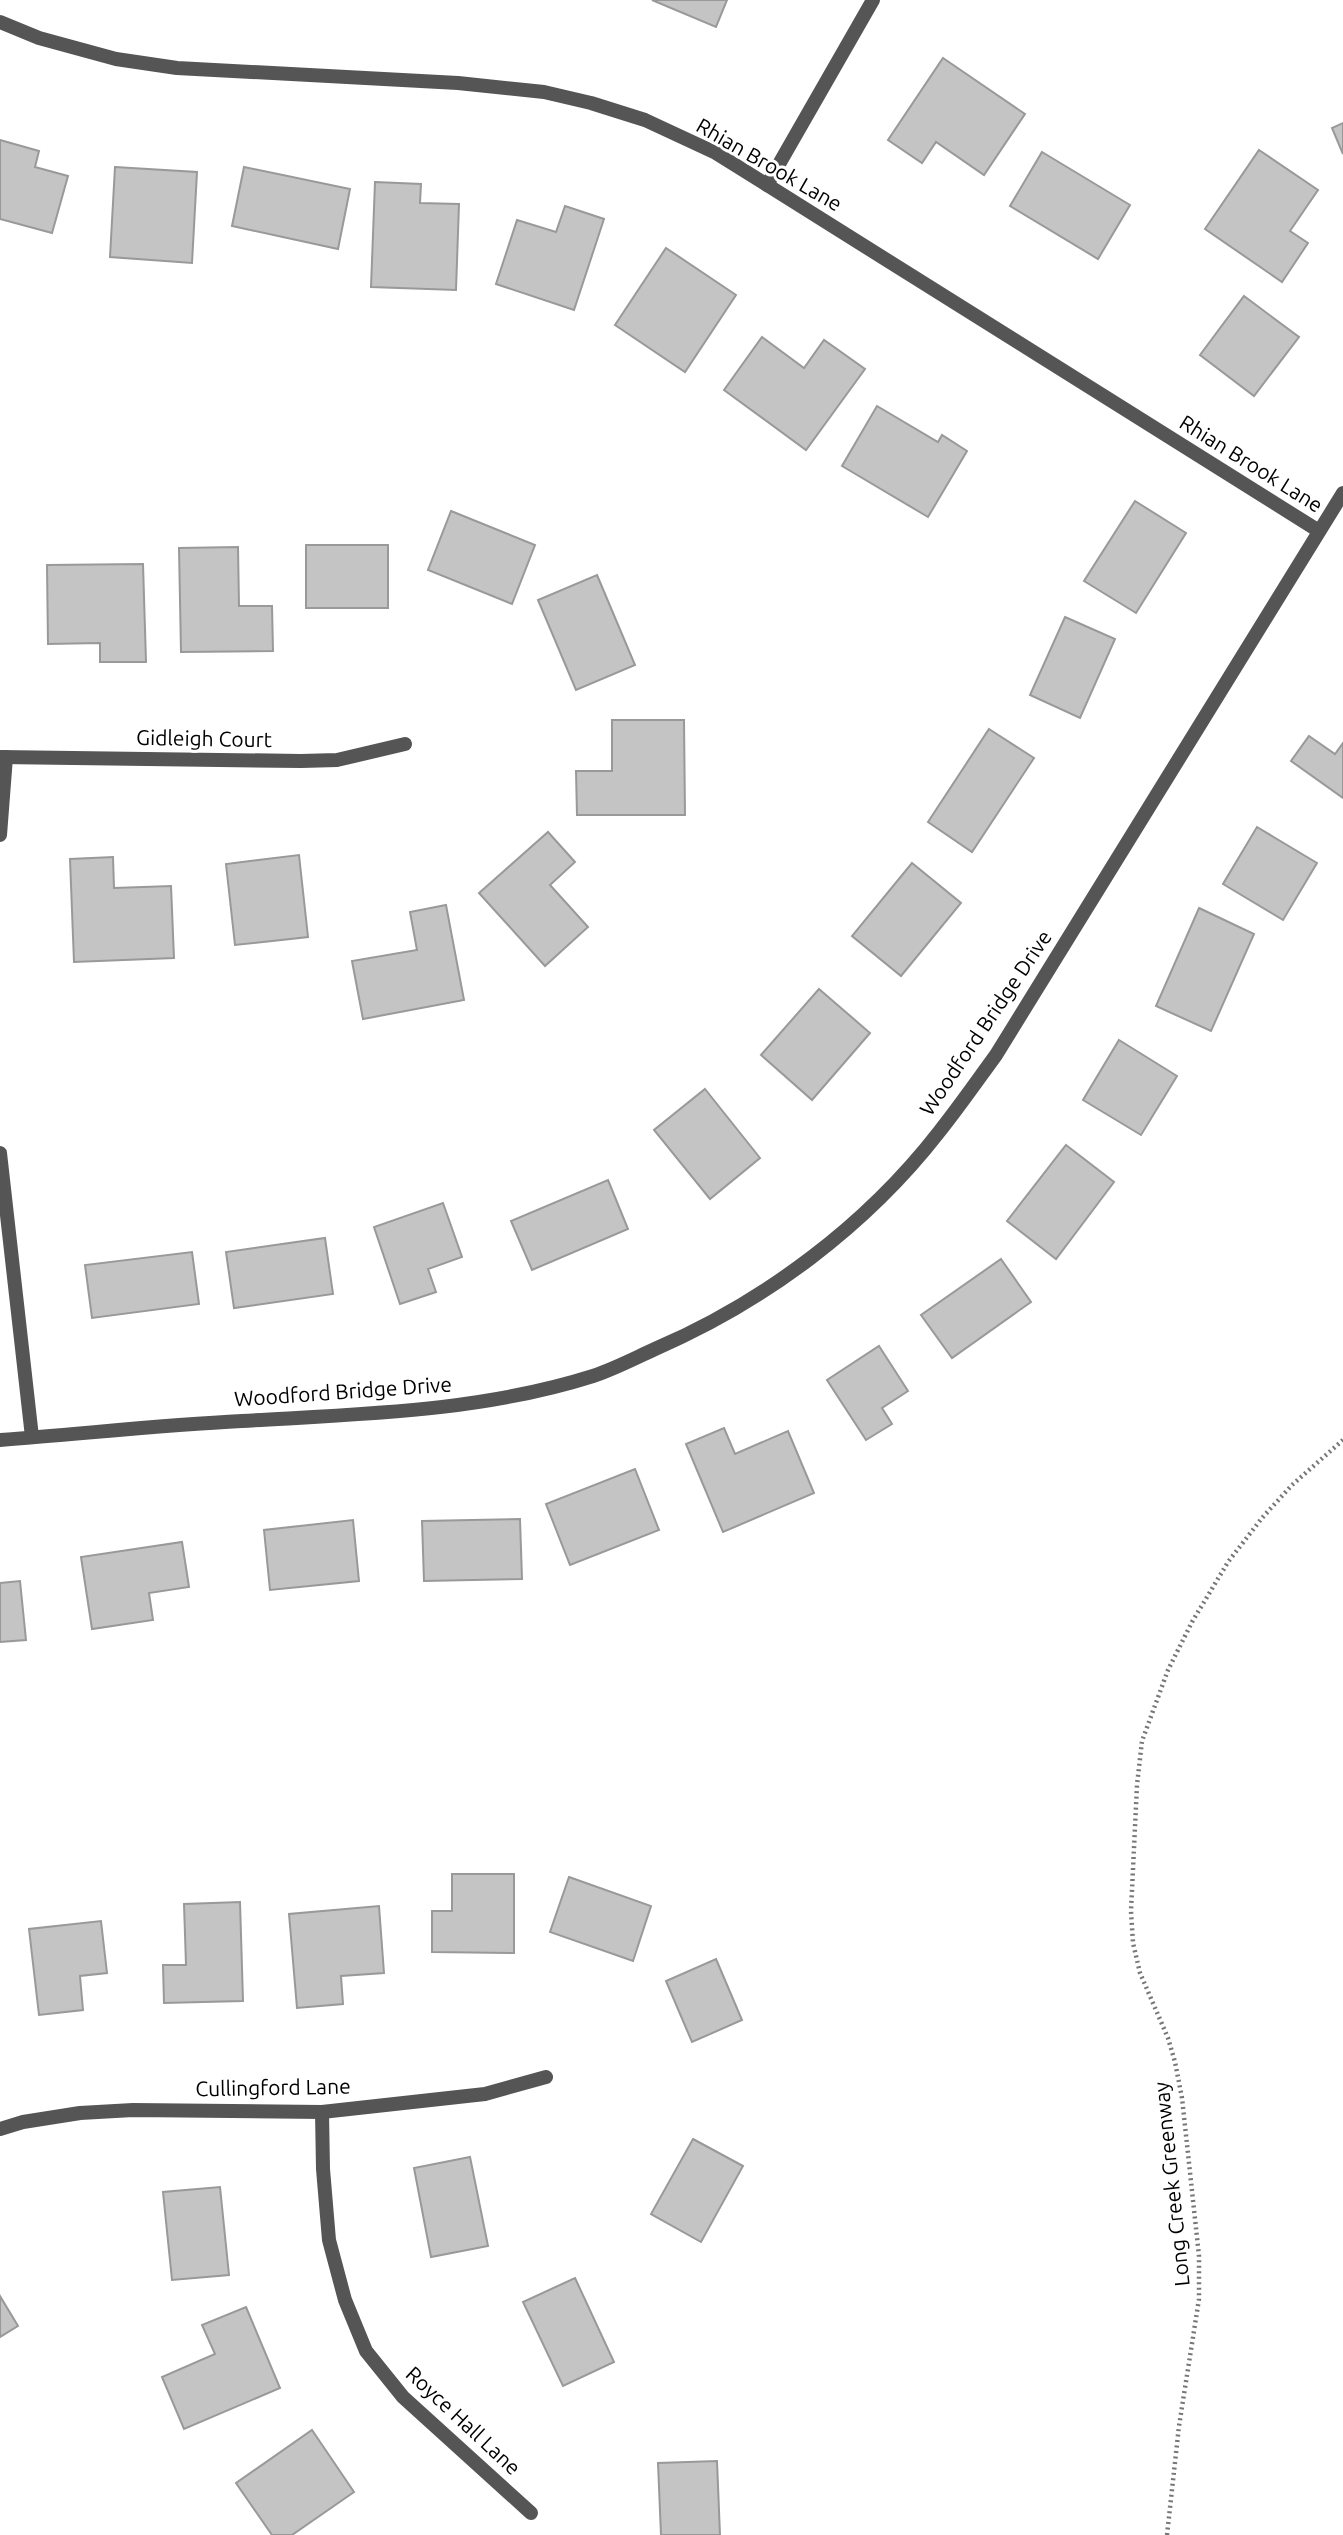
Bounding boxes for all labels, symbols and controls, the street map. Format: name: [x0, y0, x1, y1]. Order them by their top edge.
street label: Rhian Brook Lane: [692, 113, 847, 216]
street label: Rhian Brook Lane: [1176, 409, 1327, 517]
street label: Gidleigh Court: [136, 725, 272, 751]
street label: Woodford Bridge Drive: [914, 925, 1056, 1120]
street label: Woodford Bridge Drive: [233, 1371, 453, 1411]
street label: Cullingford Lane: [195, 2074, 351, 2100]
street label: Long Creek Greenway: [1148, 2081, 1194, 2288]
street label: Royce Hall Lane: [401, 2361, 526, 2479]

